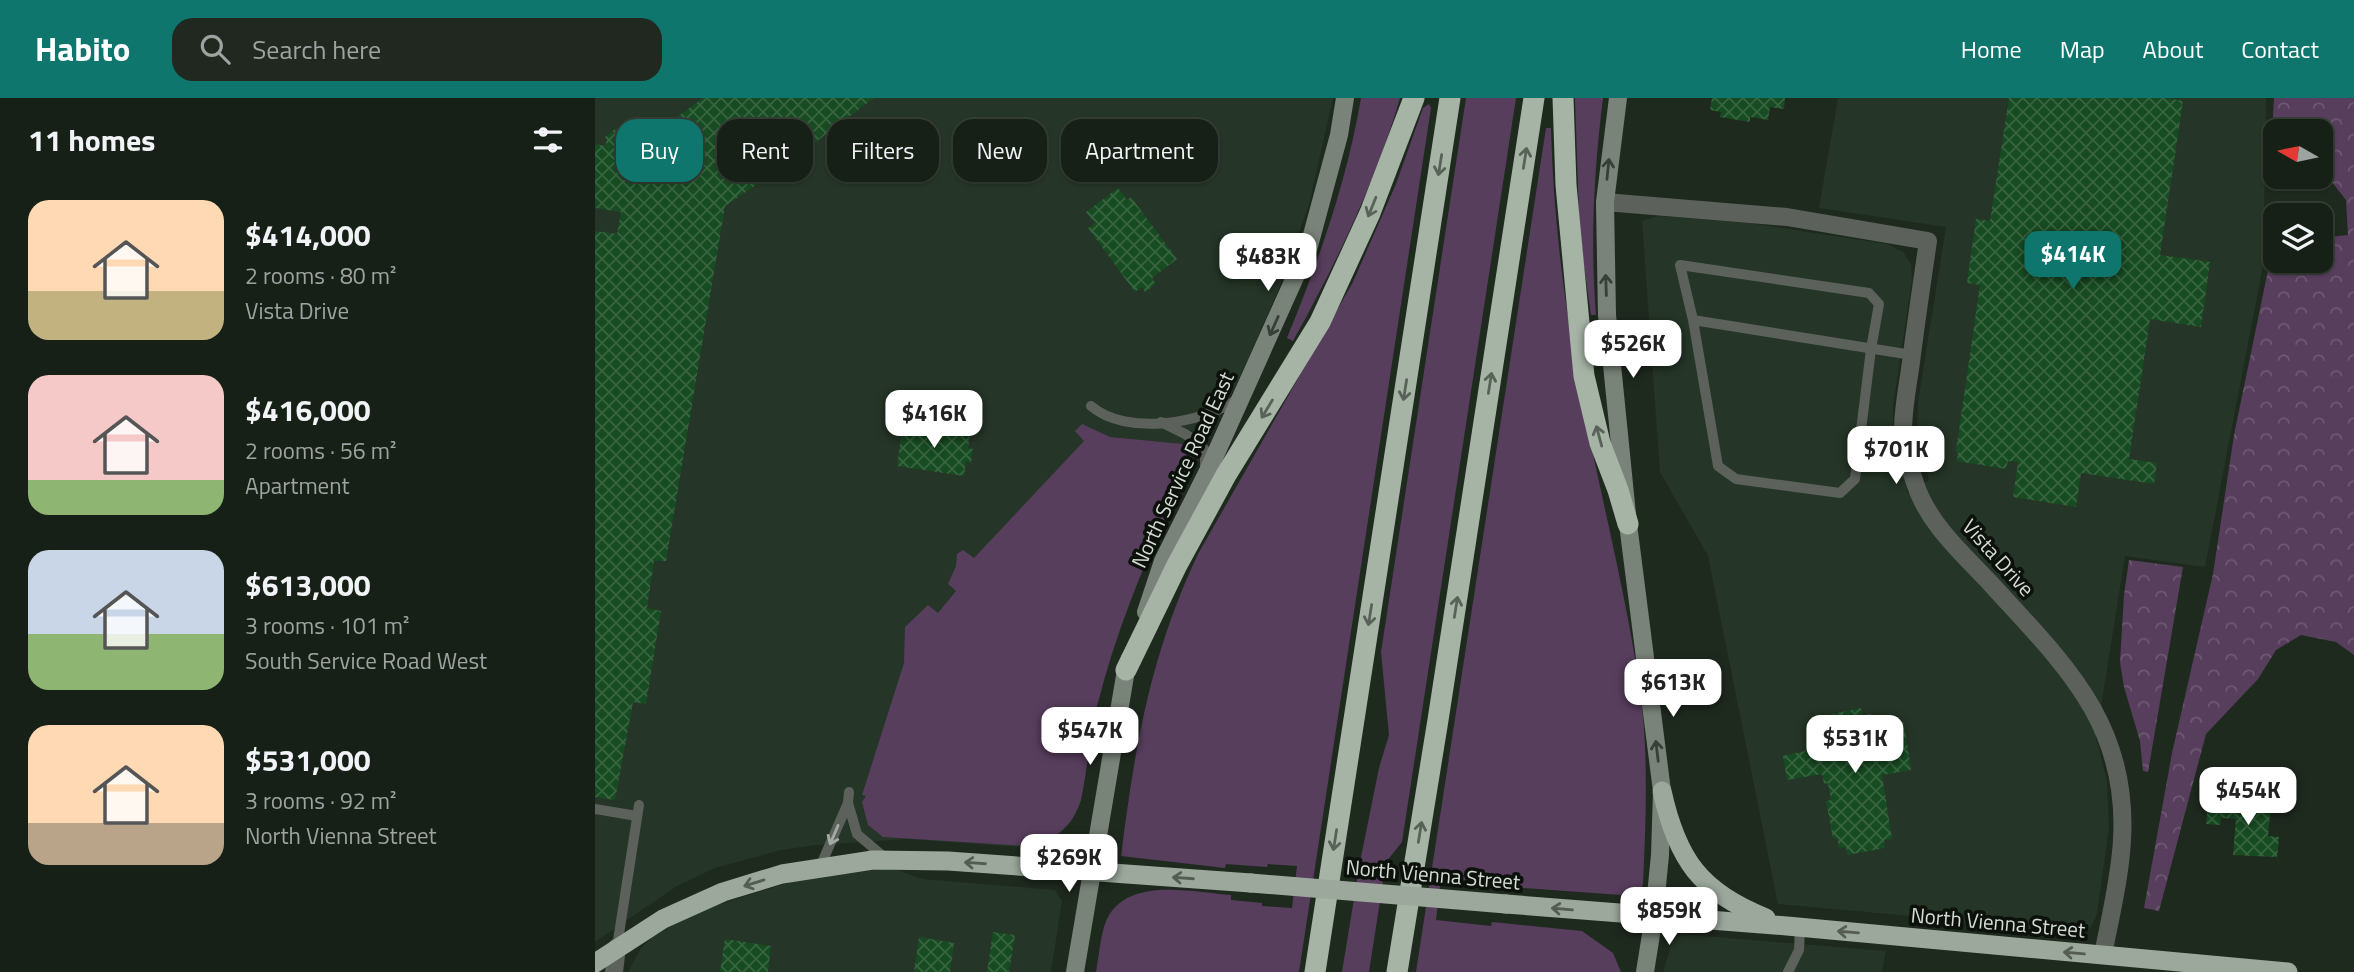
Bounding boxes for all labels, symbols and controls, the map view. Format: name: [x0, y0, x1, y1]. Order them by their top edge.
search box: [172, 18, 662, 81]
text: Habito: [35, 24, 130, 74]
icon: search: [196, 30, 234, 68]
text: Search here: [252, 30, 381, 69]
text: Home: [1961, 31, 2022, 67]
text: Map: [2060, 31, 2105, 67]
text: About: [2143, 31, 2203, 67]
text: Contact: [2241, 31, 2319, 67]
text: 11 homes: [28, 117, 155, 163]
chip: Buy: [616, 119, 703, 182]
chip: Rent: [717, 119, 813, 182]
chip: Filters: [827, 119, 939, 182]
chip: New: [953, 119, 1047, 182]
chip: Apartment: [1061, 119, 1218, 182]
north arrow: [2263, 119, 2333, 189]
map controls: [2263, 119, 2333, 273]
icon: filters: [529, 121, 567, 159]
one-way arrow: [1519, 147, 1532, 170]
one-way arrow: [1433, 154, 1446, 176]
one-way arrow: [1602, 159, 1615, 181]
one-way arrow: [1365, 196, 1378, 218]
button: layers: [2263, 203, 2333, 273]
text: $414,000: [245, 212, 371, 258]
icon: home: [84, 228, 168, 312]
pin: $414K: [2024, 232, 2122, 291]
pin: $483K: [1219, 234, 1317, 293]
text: $414K: [2040, 236, 2106, 271]
text: $483K: [1235, 238, 1301, 273]
text: 2 rooms · 80 m²: [245, 258, 396, 293]
one-way arrow: [1599, 274, 1613, 297]
text: Vista Drive: [245, 293, 349, 328]
one-way arrow: [1267, 315, 1280, 336]
pin: $526K: [1584, 320, 1682, 380]
text: $526K: [1600, 325, 1666, 360]
street label: North Service Road East: [1123, 366, 1242, 573]
one-way arrow: [1484, 372, 1497, 395]
one-way arrow: [1398, 378, 1411, 401]
text: $416,000: [245, 387, 371, 433]
pin: $416K: [885, 390, 983, 450]
text: $416K: [901, 395, 967, 430]
one-way arrow: [1260, 398, 1274, 418]
icon: home: [84, 403, 168, 487]
one-way arrow: [1592, 425, 1605, 448]
pin: $701K: [1847, 426, 1945, 486]
text: $701K: [1863, 431, 1929, 466]
text: 2 rooms · 56 m²: [245, 433, 396, 468]
text: Apartment: [245, 468, 350, 503]
street label: Vista Drive: [1955, 511, 2042, 603]
text: $613,000: [245, 562, 371, 608]
icon: home: [84, 578, 168, 662]
one-way arrow: [1449, 597, 1462, 619]
one-way arrow: [1363, 603, 1376, 626]
text: 3 rooms · 101 m²: [245, 608, 409, 643]
text: South Service Road West: [245, 643, 487, 678]
pin: $613K: [1624, 660, 1722, 719]
text: $613K: [1640, 664, 1706, 699]
pin: $547K: [1041, 708, 1139, 767]
text: $547K: [1057, 712, 1123, 747]
pin: $531K: [1806, 716, 1904, 775]
text: $531K: [1822, 720, 1888, 755]
text: $531,000: [245, 737, 371, 783]
one-way arrow: [1650, 740, 1663, 762]
icon: home: [84, 753, 168, 837]
pin: $454K: [2199, 768, 2297, 827]
text: $454K: [2215, 772, 2281, 807]
text: 3 rooms · 92 m²: [245, 783, 396, 818]
text: North Vienna Street: [245, 818, 437, 853]
one-way arrow: [1414, 821, 1427, 844]
one-way arrow: [826, 824, 839, 845]
one-way arrow: [1328, 828, 1341, 851]
pin: $269K: [1020, 834, 1118, 894]
text: $269K: [1036, 839, 1102, 874]
street label: North Vienna Street: [1345, 850, 1522, 898]
one-way arrow: [964, 856, 987, 869]
one-way arrow: [1172, 871, 1195, 884]
one-way arrow: [743, 877, 765, 890]
pin: $859K: [1620, 888, 1718, 947]
text: $859K: [1636, 892, 1702, 927]
street label: North Vienna Street: [1910, 898, 2087, 946]
one-way arrow: [1551, 902, 1574, 915]
one-way arrow: [1837, 925, 1859, 938]
one-way arrow: [2063, 946, 2086, 959]

